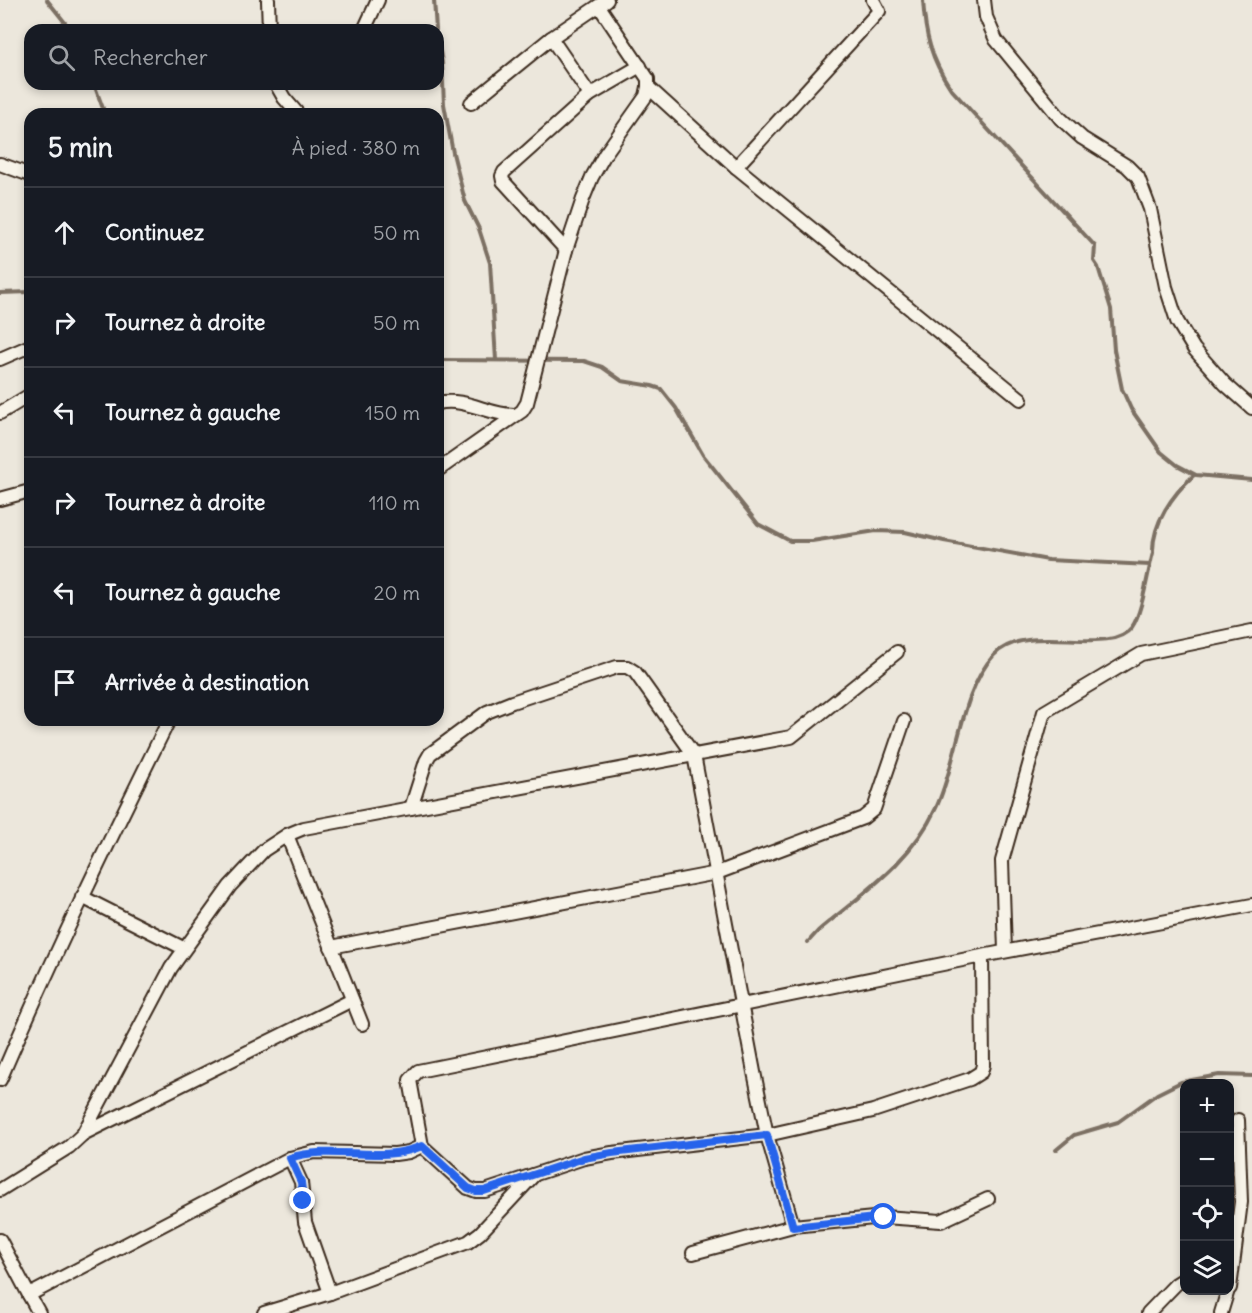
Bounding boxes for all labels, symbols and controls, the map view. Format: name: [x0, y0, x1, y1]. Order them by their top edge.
search box: [24, 24, 444, 90]
icon: search: [45, 41, 78, 74]
text: Rechercher: [93, 43, 208, 71]
text: 5 min: [48, 131, 113, 164]
text: À pied · 380 m: [292, 135, 420, 160]
icon: ahead: [48, 216, 81, 249]
text: Continuez: [105, 218, 204, 246]
text: 50 m: [373, 220, 420, 245]
icon: right: [48, 306, 81, 339]
text: Tournez à droite: [105, 308, 265, 336]
text: 50 m: [373, 310, 420, 335]
icon: left: [48, 396, 81, 429]
text: Tournez à gauche: [105, 398, 281, 426]
text: 150 m: [365, 400, 420, 425]
icon: right: [48, 486, 81, 519]
text: Tournez à droite: [105, 488, 265, 516]
text: 110 m: [369, 490, 420, 515]
icon: left: [48, 576, 81, 609]
text: Tournez à gauche: [105, 578, 281, 606]
text: 20 m: [374, 580, 420, 605]
icon: arrive: [48, 666, 81, 699]
text: Arrivée à destination: [105, 668, 309, 696]
map controls: [1180, 1079, 1234, 1295]
button: +: [1180, 1079, 1234, 1133]
button: −: [1180, 1133, 1234, 1187]
route end: [289, 1187, 315, 1213]
button: locate: [1180, 1187, 1234, 1241]
route start: [870, 1203, 896, 1229]
button: layers: [1180, 1241, 1234, 1295]

